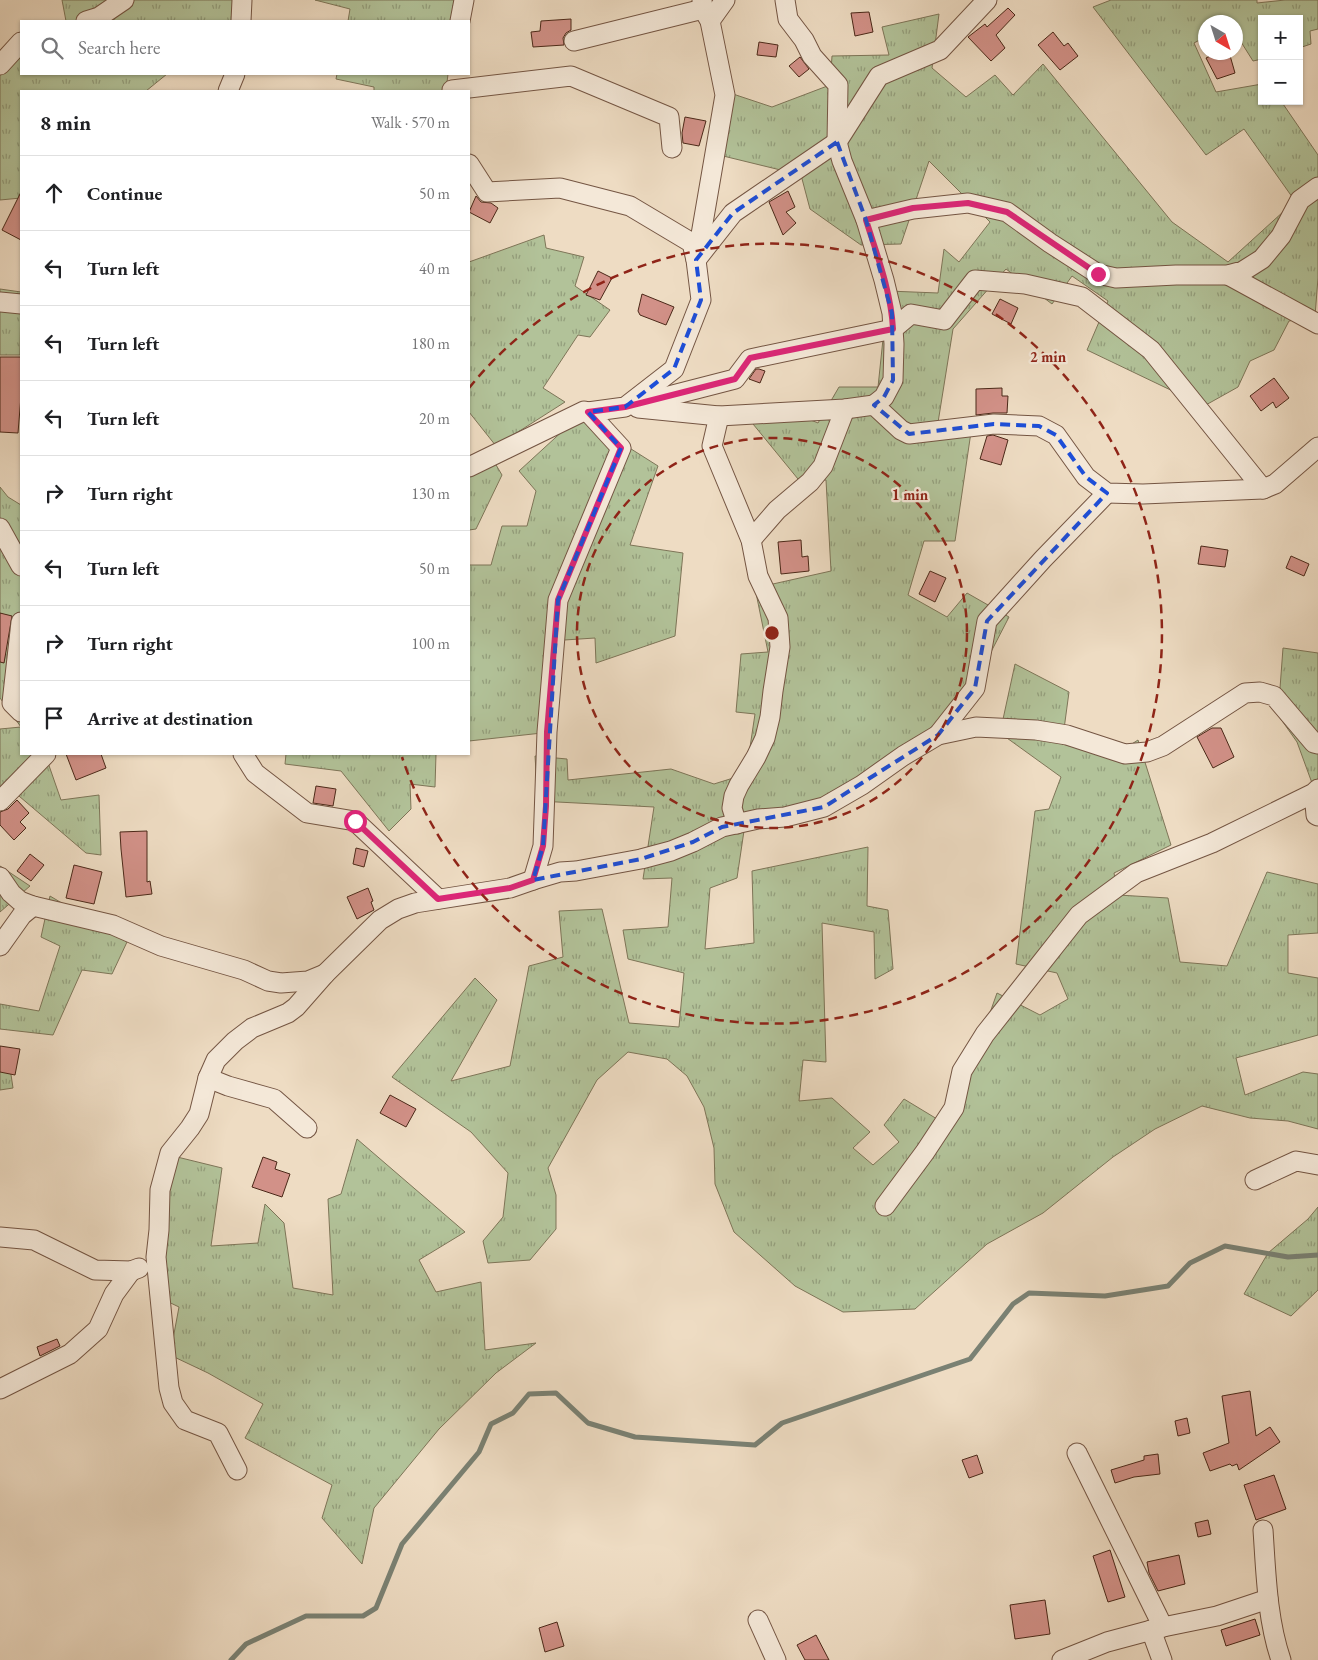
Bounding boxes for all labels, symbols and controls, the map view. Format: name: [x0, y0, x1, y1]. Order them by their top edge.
north arrow: [1198, 15, 1243, 60]
map controls: [1258, 15, 1303, 105]
button: +: [1258, 15, 1303, 60]
search box: [20, 20, 470, 75]
icon: search: [38, 34, 66, 62]
text: Search here: [78, 35, 160, 60]
button: −: [1258, 60, 1303, 105]
text: 8 min: [40, 109, 91, 136]
text: Walk · 570 m: [371, 112, 450, 133]
icon: ahead: [40, 179, 68, 207]
text: Continue: [87, 181, 162, 206]
text: 50 m: [419, 183, 450, 204]
icon: left: [40, 254, 68, 282]
text: Turn left: [87, 256, 159, 281]
text: 40 m: [419, 258, 450, 279]
route end: [1087, 263, 1110, 286]
icon: left: [40, 329, 68, 357]
text: Turn left: [87, 331, 159, 356]
text: 180 m: [411, 333, 450, 354]
text: 2 min: [1030, 347, 1067, 366]
icon: left: [40, 404, 68, 432]
text: Turn left: [87, 406, 159, 431]
text: 20 m: [419, 408, 450, 429]
icon: right: [40, 479, 68, 507]
text: Turn right: [87, 481, 173, 506]
text: 130 m: [411, 483, 450, 504]
text: 1 min: [892, 485, 929, 504]
icon: left: [40, 554, 68, 582]
text: Turn left: [87, 556, 159, 581]
text: 50 m: [419, 558, 450, 579]
centre of rings: [763, 624, 781, 642]
icon: right: [40, 629, 68, 657]
text: Turn right: [87, 631, 173, 656]
text: 100 m: [411, 633, 450, 654]
icon: arrive: [40, 704, 68, 732]
text: Arrive at destination: [87, 706, 253, 731]
route start: [344, 810, 367, 833]

